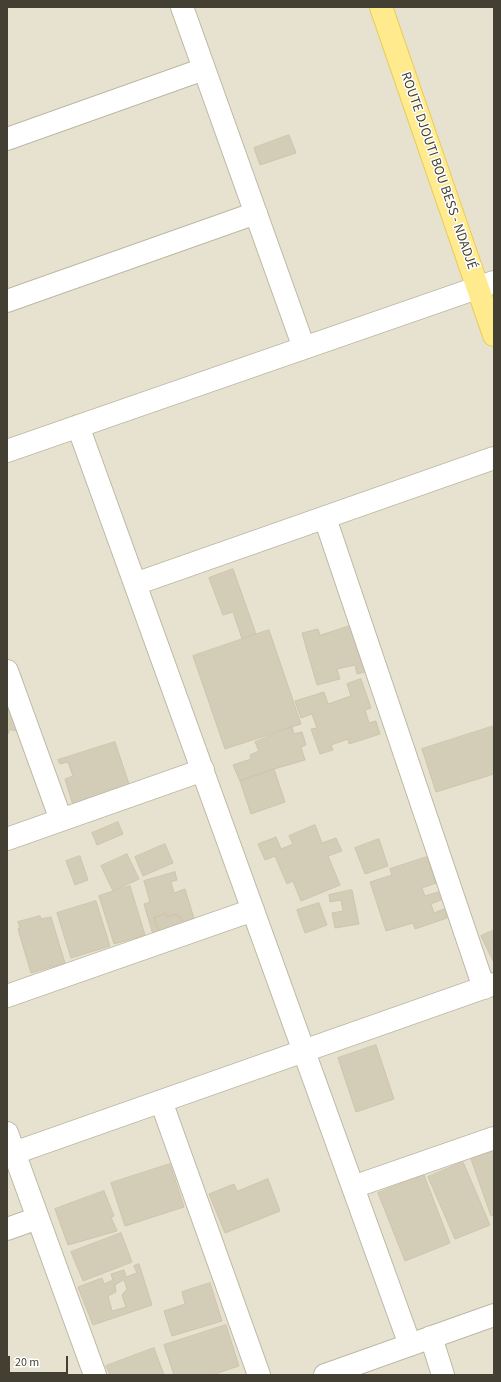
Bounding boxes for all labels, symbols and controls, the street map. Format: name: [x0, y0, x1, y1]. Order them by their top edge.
street label: ROUTE DJOUTI BOU BESS - NDADJÉ: [396, 70, 480, 272]
scale bar: [10, 1348, 70, 1374]
text: 20 m: [15, 1354, 39, 1371]

